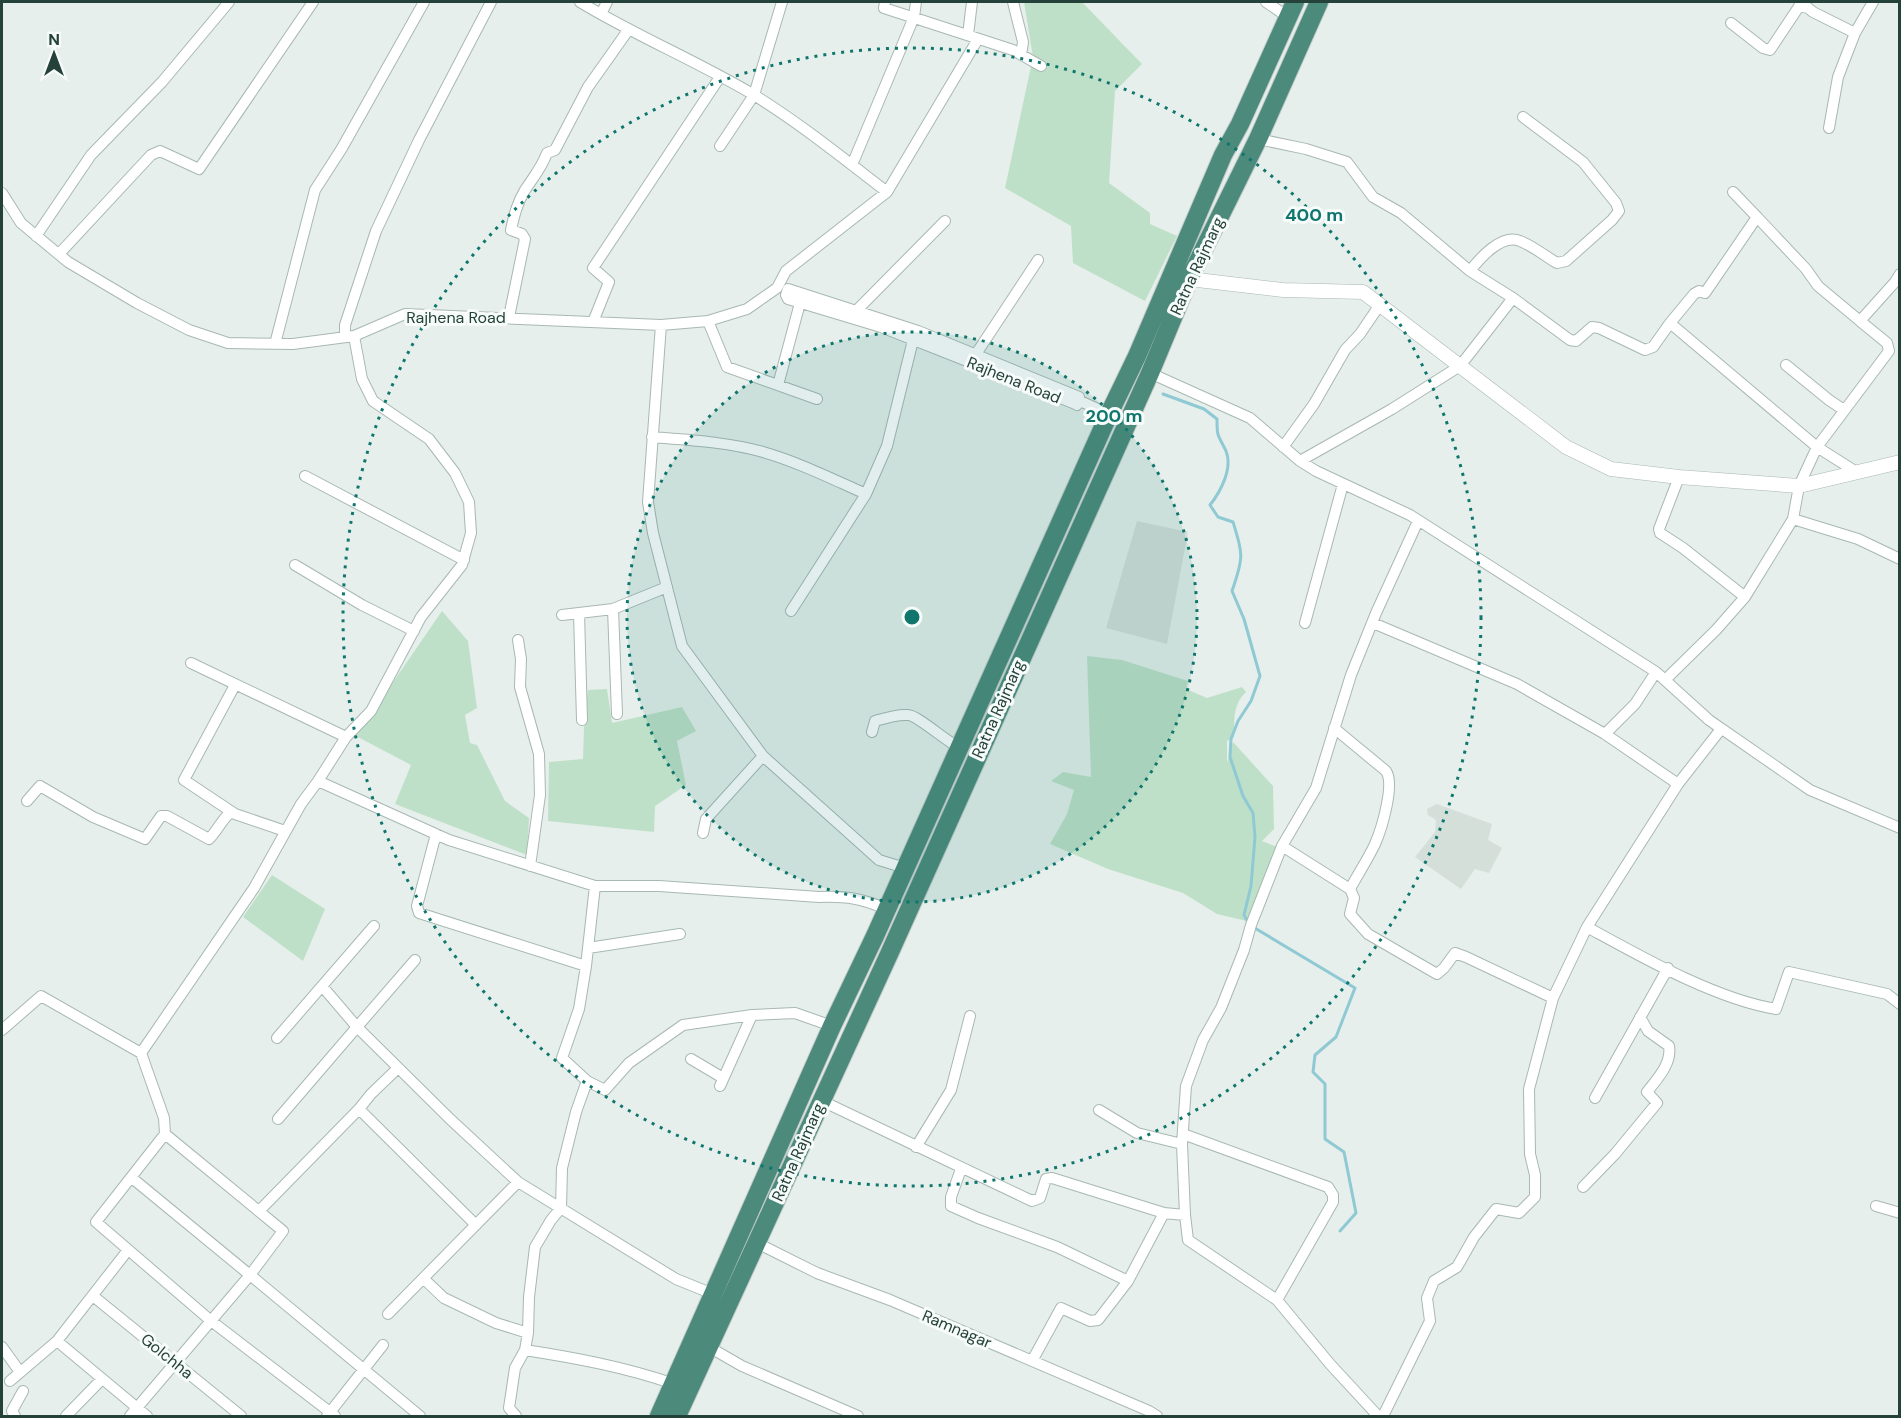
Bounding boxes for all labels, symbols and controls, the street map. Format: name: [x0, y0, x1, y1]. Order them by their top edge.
north arrow: [24, 24, 84, 84]
text: N: [48, 29, 60, 50]
text: 400 m: [1285, 203, 1343, 227]
street label: Ratna Rajmarg: [1165, 214, 1229, 318]
street label: Rajhena Road: [406, 307, 506, 328]
street label: Rajhena Road: [964, 352, 1064, 408]
text: 200 m: [1086, 404, 1142, 428]
centre of rings: [902, 607, 922, 627]
street label: Ratna Rajmarg: [967, 656, 1029, 762]
street label: Ratna Rajmarg: [767, 1099, 829, 1205]
street label: Ramnagar: [919, 1305, 995, 1353]
street label: Golchha: [137, 1329, 197, 1383]

